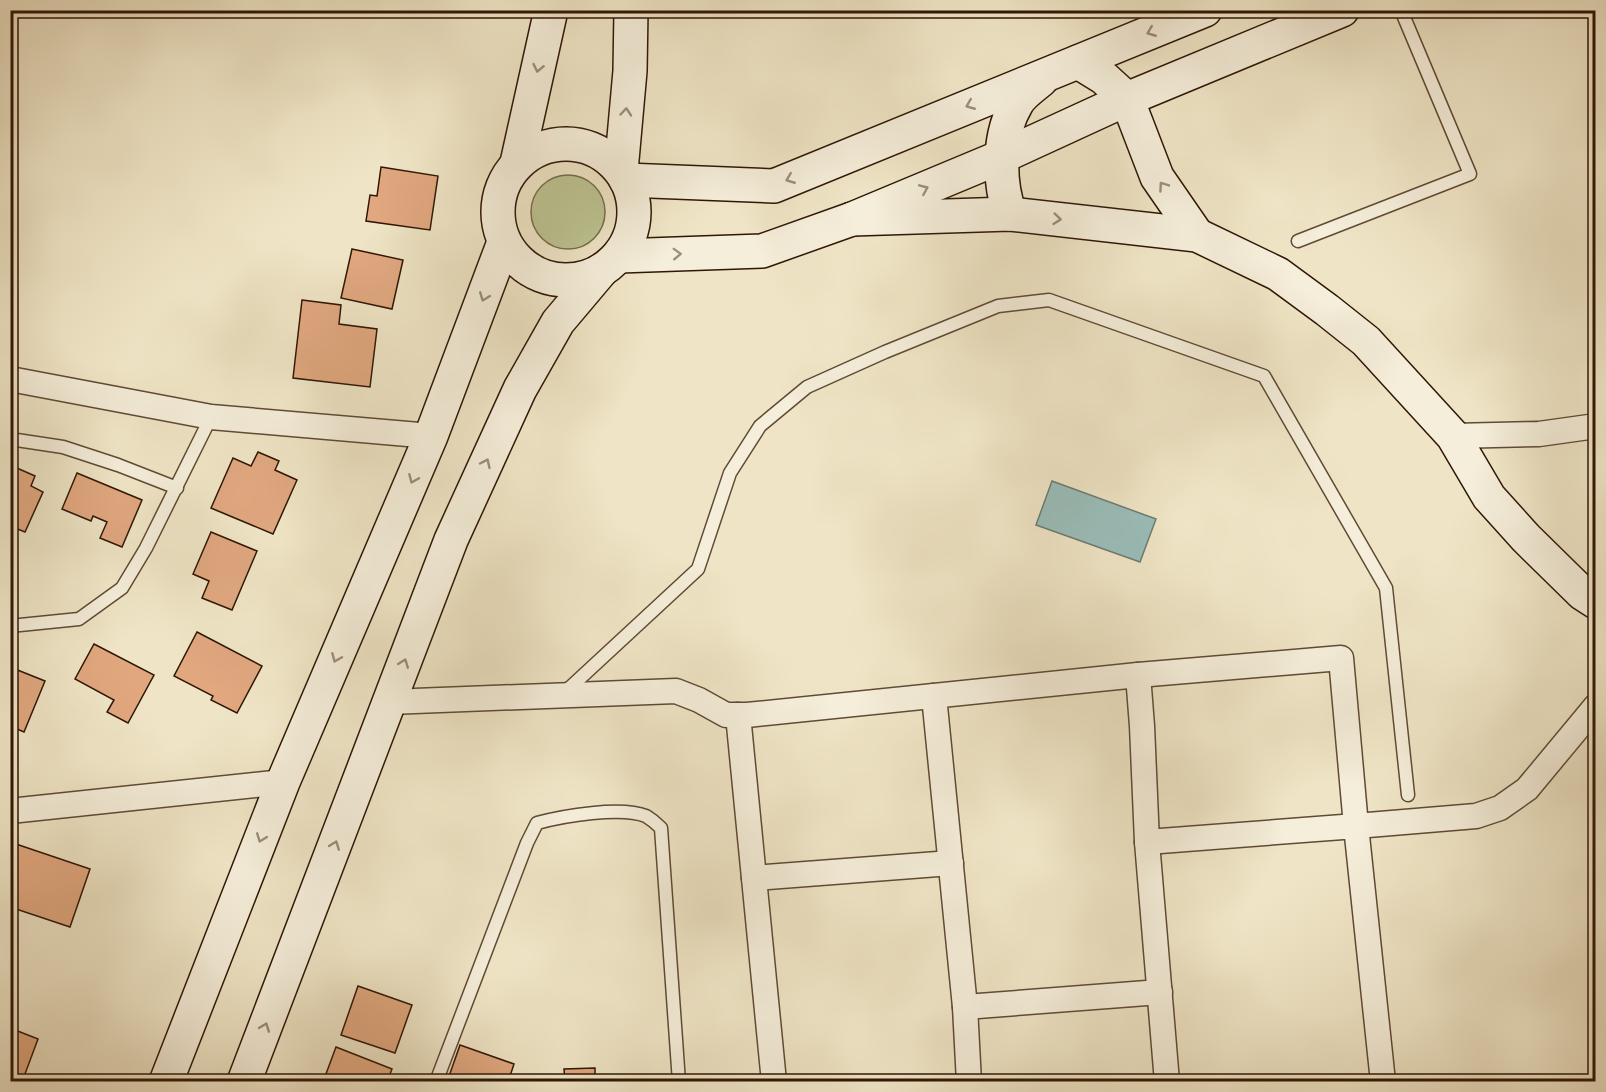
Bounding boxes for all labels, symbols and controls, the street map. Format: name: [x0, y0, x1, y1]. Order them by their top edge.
one-way arrow: [1146, 25, 1157, 37]
one-way arrow: [533, 62, 546, 72]
one-way arrow: [965, 98, 976, 110]
one-way arrow: [619, 108, 632, 117]
one-way arrow: [785, 172, 796, 184]
one-way arrow: [1159, 182, 1170, 193]
one-way arrow: [917, 184, 928, 196]
one-way arrow: [1053, 212, 1062, 225]
one-way arrow: [673, 248, 682, 260]
one-way arrow: [478, 291, 491, 302]
one-way arrow: [479, 458, 491, 469]
one-way arrow: [408, 473, 420, 484]
one-way arrow: [331, 652, 343, 663]
one-way arrow: [397, 658, 410, 668]
one-way arrow: [256, 832, 268, 843]
one-way arrow: [328, 840, 340, 851]
one-way arrow: [258, 1022, 270, 1033]

